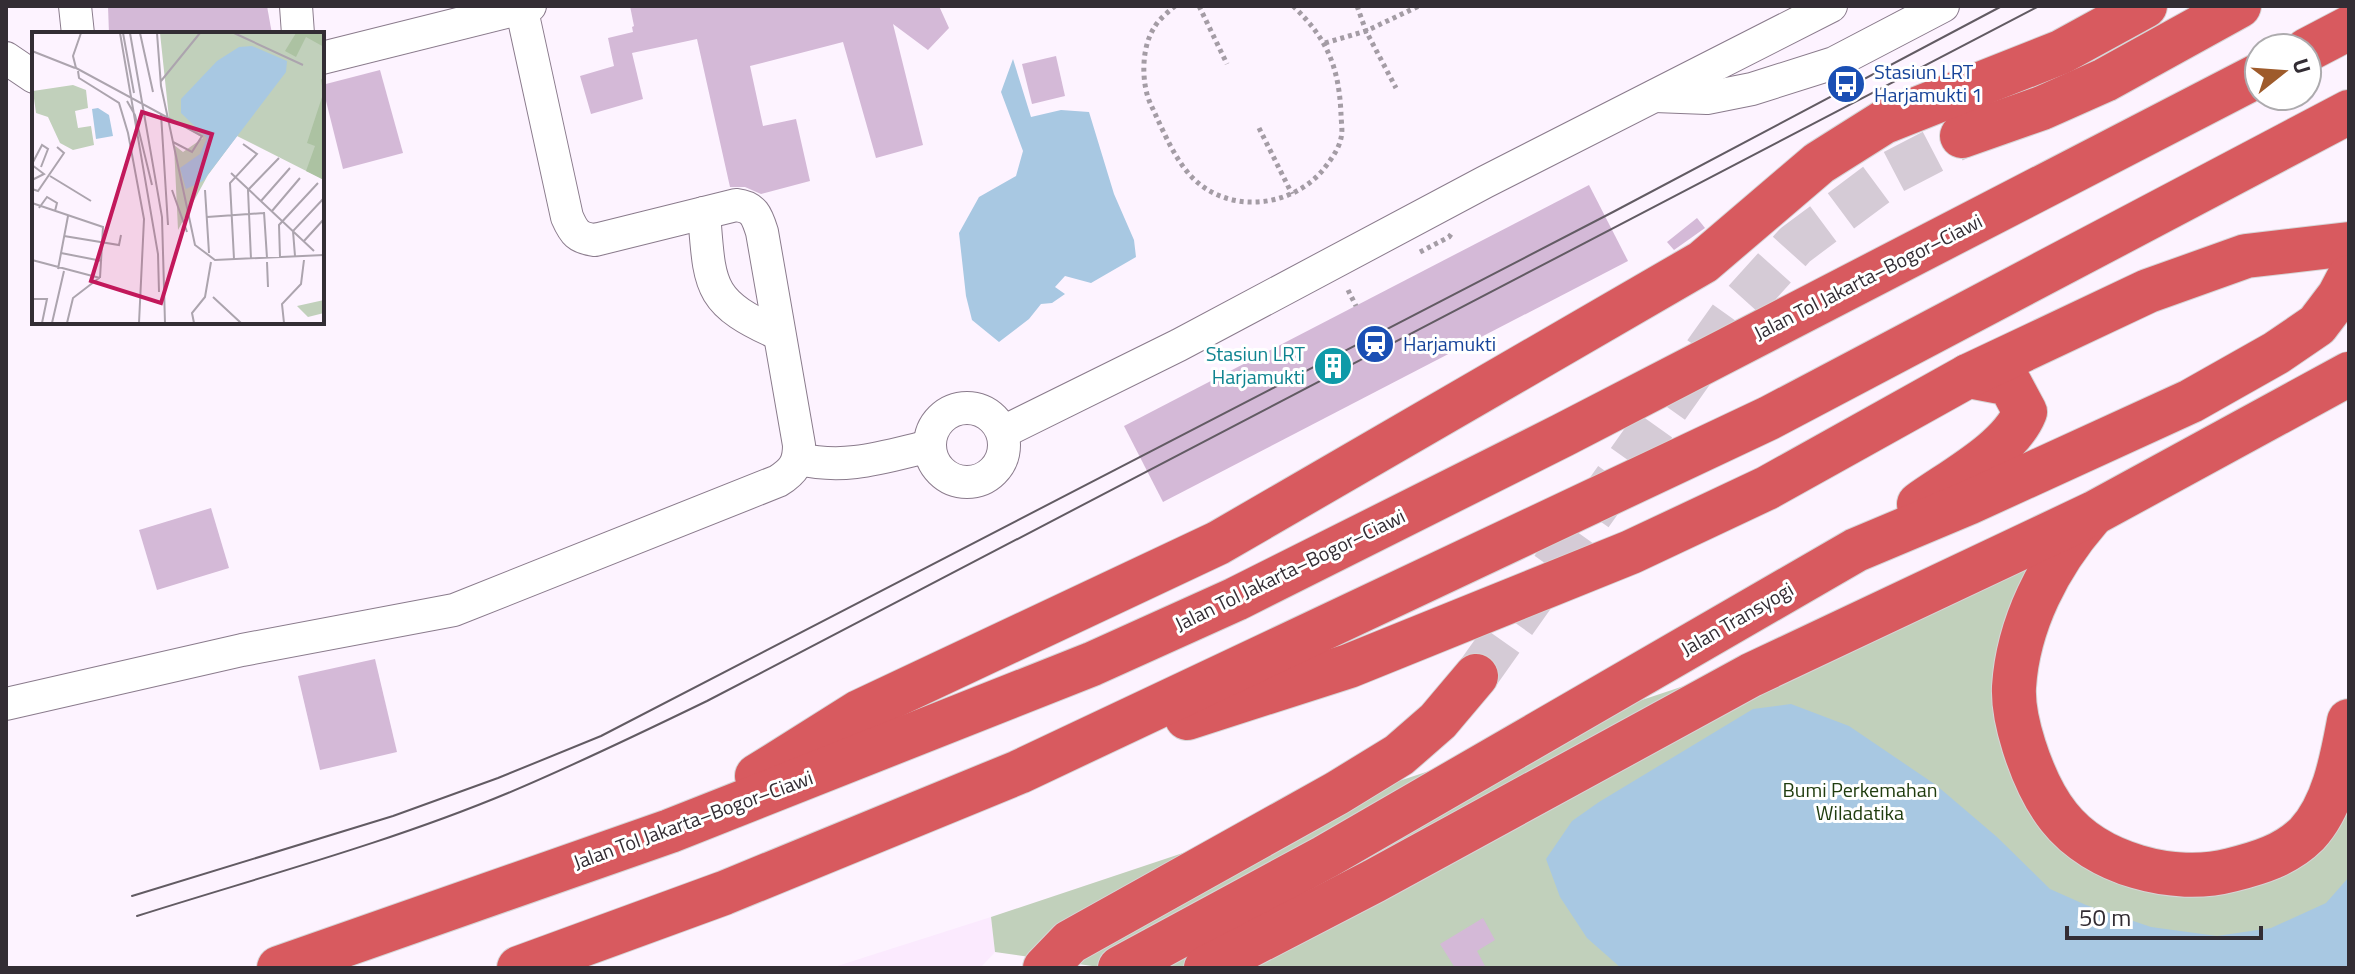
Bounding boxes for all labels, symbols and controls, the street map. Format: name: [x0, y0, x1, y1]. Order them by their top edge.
inset map: [32, 32, 324, 324]
north arrow: [2243, 32, 2323, 112]
text: U: [2284, 54, 2320, 78]
place label: Stasiun LRT Harjamukti 1: [1874, 56, 1983, 110]
bus stop icon: Stasiun LRT Harjamukti 1: [1825, 63, 1867, 105]
street label: Jalan Tol Jakarta–Bogor–Ciawi: [1748, 205, 1988, 348]
station icon: Harjamukti: [1354, 323, 1396, 365]
place label: Harjamukti: [1403, 328, 1496, 359]
place label: Stasiun LRT Harjamukti: [1206, 338, 1305, 392]
building icon: Stasiun LRT Harjamukti: [1312, 345, 1354, 387]
street label: Jalan Tol Jakarta–Bogor–Ciawi: [1169, 500, 1410, 639]
street label: Jalan Transyogi: [1674, 574, 1799, 663]
street label: Jalan Tol Jakarta–Bogor–Ciawi: [569, 762, 817, 877]
park label: Bumi Perkemahan Wiladatika: [1783, 774, 1937, 828]
scale bar: [2067, 890, 2261, 940]
text: 50 m: [2079, 899, 2131, 935]

